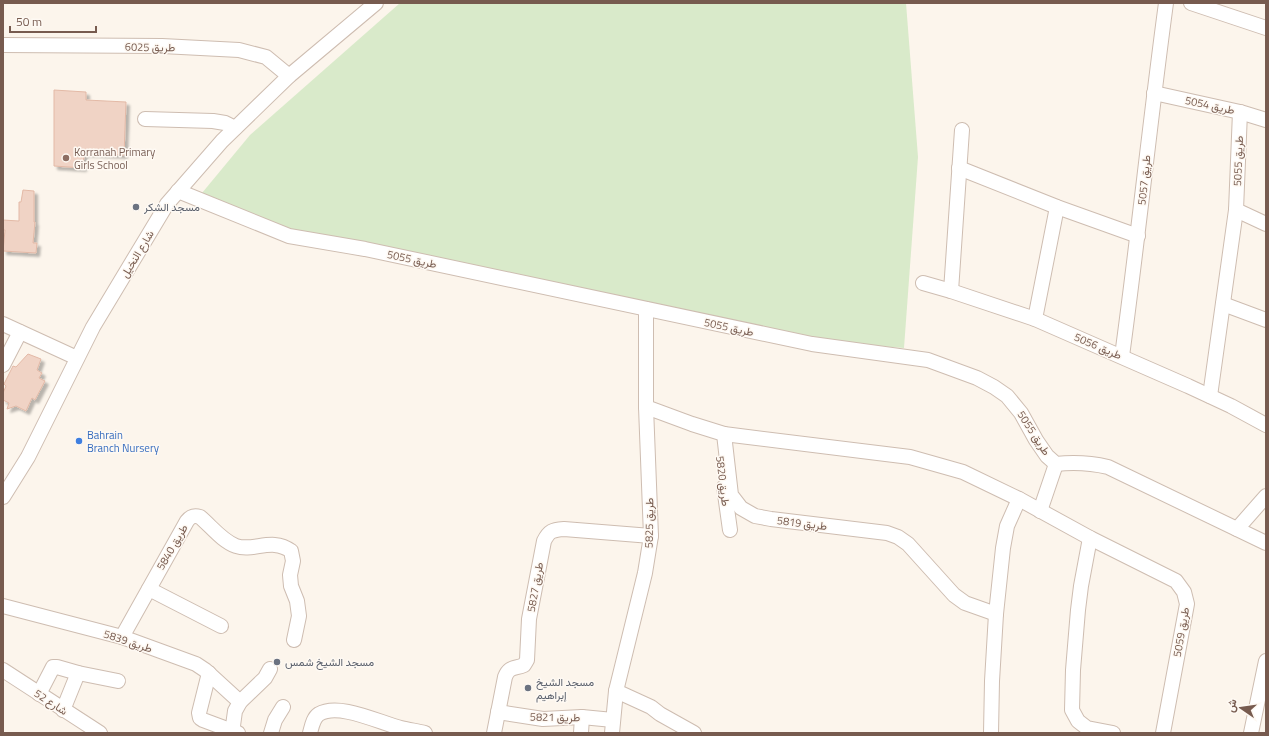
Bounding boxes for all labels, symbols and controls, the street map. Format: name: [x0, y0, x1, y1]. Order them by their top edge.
scale bar: [10, 8, 96, 34]
text: 50 m: [16, 12, 42, 31]
street label: طريق 6025: [125, 39, 175, 55]
street label: طريق 5054: [1184, 92, 1236, 118]
street label: طريق 5055: [1229, 136, 1247, 186]
place label: Korranah Primary Girls School: [74, 144, 156, 173]
marker: Korranah Primary Girls School: [61, 153, 71, 163]
street label: طريق 5057: [1133, 154, 1155, 206]
place label: مسجد الشكر: [143, 199, 200, 215]
marker: مسجد الشكر: [131, 202, 141, 212]
street label: شارع النخيل: [116, 227, 158, 281]
street label: طريق 5055: [386, 246, 438, 272]
street label: طريق 5055: [703, 314, 755, 340]
street label: طريق 5056: [1072, 329, 1124, 363]
street label: طريق 5055: [1014, 408, 1054, 458]
place label: Bahrain Branch Nursery: [87, 427, 160, 456]
marker: Bahrain Branch Nursery: [74, 436, 84, 446]
street label: طريق 5820: [712, 455, 734, 507]
street label: طريق 5825: [641, 498, 657, 548]
street label: طريق 5819: [776, 512, 828, 534]
street label: طريق 5840: [152, 521, 192, 573]
street label: طريق 5827: [523, 561, 547, 613]
street label: طريق 5059: [1169, 606, 1193, 658]
street label: طريق 5839: [102, 626, 154, 656]
place label: مسجد الشيخ شمس: [285, 654, 374, 670]
marker: مسجد الشيخ شمس: [272, 657, 282, 667]
place label: مسجد الشيخ إبراهيم: [536, 674, 594, 703]
marker: مسجد الشيخ إبراهيم: [523, 683, 533, 693]
street label: شارع 52: [31, 685, 71, 719]
north arrow: [1221, 688, 1261, 728]
text: ش: [1222, 698, 1241, 714]
street label: طريق 5821: [530, 709, 580, 725]

